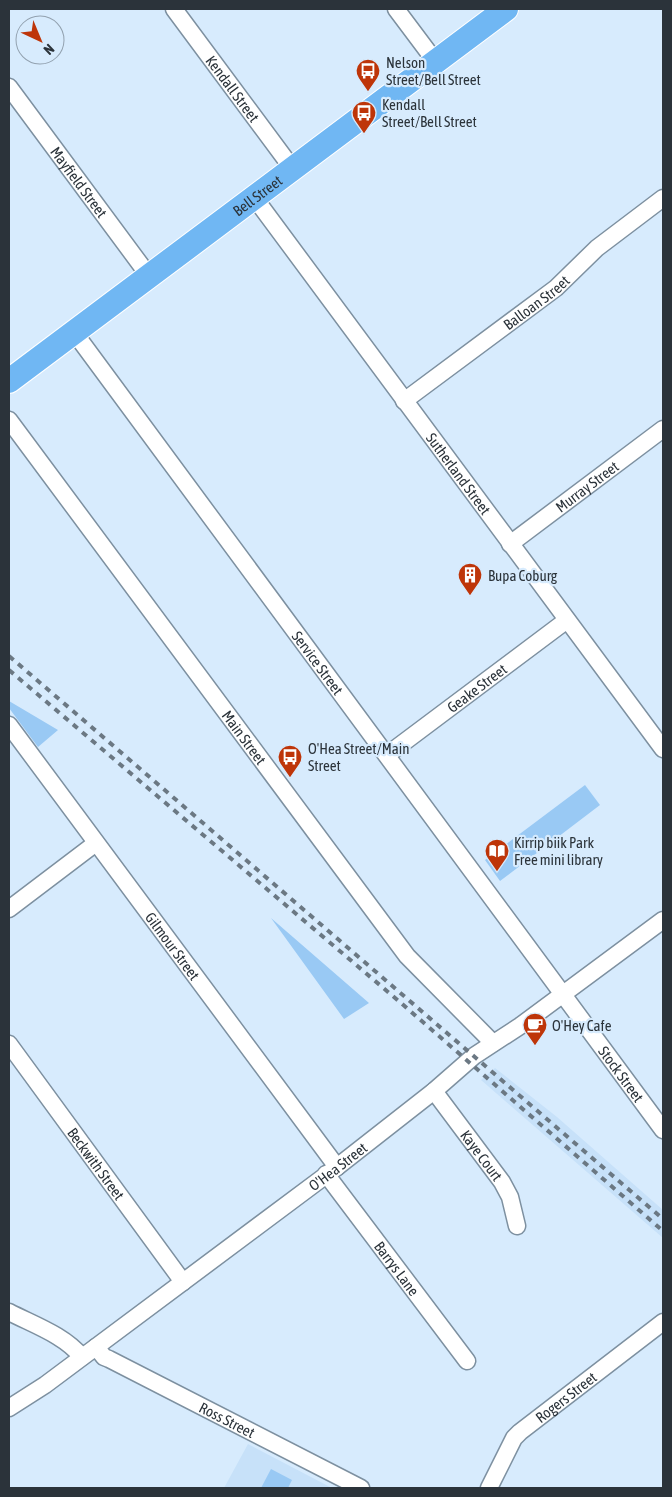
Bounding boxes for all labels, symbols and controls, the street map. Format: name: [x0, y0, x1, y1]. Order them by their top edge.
north arrow: [15, 15, 65, 65]
text: N: [41, 41, 58, 58]
street label: Kendall Street: [203, 52, 263, 125]
place label: Nelson Street/Bell Street: [386, 54, 481, 88]
bus stop icon: Nelson Street/Bell Street: [355, 58, 381, 92]
place label: Kendall Street/Bell Street: [382, 96, 477, 130]
bus stop icon: Kendall Street/Bell Street: [351, 100, 377, 134]
street label: Mayfield Street: [48, 143, 111, 220]
street label: Bell Street: [229, 171, 285, 219]
street label: Balloan Street: [500, 272, 572, 333]
street label: Sutherland Street: [423, 429, 494, 517]
street label: Murray Street: [552, 457, 621, 515]
building icon: Bupa Coburg: [457, 562, 483, 596]
place label: Bupa Coburg: [488, 567, 558, 584]
street label: Service Street: [289, 628, 347, 698]
street label: Geake Street: [444, 660, 510, 716]
street label: Main Street: [219, 707, 270, 767]
place label: O'Hea Street/Main Street: [308, 740, 410, 774]
bus stop icon: O'Hea Street/Main Street: [277, 744, 303, 778]
place label: Kirrip biik Park Free mini library: [514, 834, 603, 868]
library icon: Kirrip biik Park Free mini library: [484, 838, 510, 872]
street label: Gilmour Street: [142, 909, 204, 983]
cafe icon: O'Hey Cafe: [522, 1012, 548, 1046]
place label: O'Hey Cafe: [552, 1017, 612, 1034]
street label: Stock Street: [595, 1043, 648, 1105]
street label: Beckwith Street: [64, 1124, 128, 1203]
street label: Kaye Court: [458, 1127, 506, 1184]
street label: O'Hea Street: [305, 1139, 370, 1194]
street label: Barrys Lane: [371, 1238, 423, 1299]
street label: Rogers Street: [532, 1368, 600, 1426]
street label: Ross Street: [197, 1398, 258, 1441]

